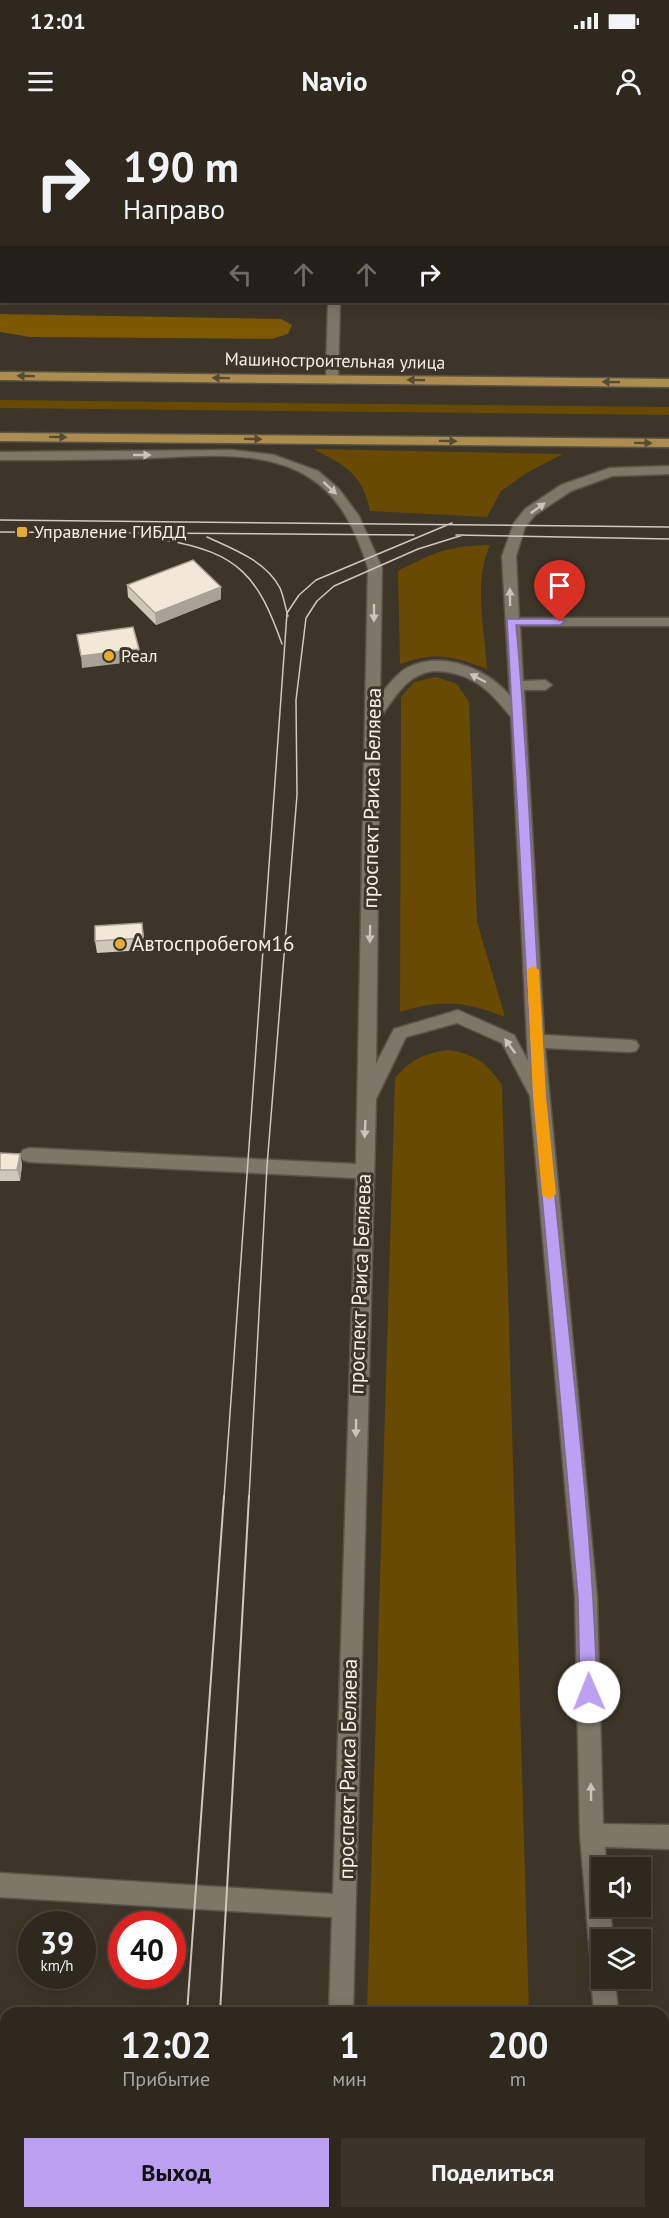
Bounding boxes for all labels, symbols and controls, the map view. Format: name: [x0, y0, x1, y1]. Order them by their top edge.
text: 12:01: [30, 7, 86, 35]
text: Navio: [302, 64, 367, 98]
icon: menu: [24, 65, 57, 98]
icon: person: [612, 65, 645, 98]
text: 190 m: [123, 139, 239, 194]
icon: right: [24, 144, 102, 222]
text: Направо: [123, 192, 225, 226]
icon: left: [224, 258, 257, 291]
icon: ahead: [287, 258, 320, 291]
icon: ahead: [350, 258, 383, 291]
icon: right: [413, 258, 446, 291]
street label: Машиностроительная улица: [224, 347, 446, 374]
one-way arrow: [16, 371, 35, 381]
one-way arrow: [211, 373, 230, 383]
one-way arrow: [406, 375, 425, 385]
one-way arrow: [601, 377, 620, 387]
one-way arrow: [49, 432, 68, 442]
one-way arrow: [244, 434, 263, 444]
one-way arrow: [439, 436, 458, 446]
one-way arrow: [634, 438, 653, 448]
one-way arrow: [133, 450, 152, 460]
one-way arrow: [322, 481, 337, 495]
one-way arrow: [530, 502, 545, 514]
place label: Управление ГИБДД: [34, 520, 187, 543]
marker: Управление ГИБДД: [15, 525, 29, 539]
pin: [534, 560, 585, 622]
icon: arrive: [543, 569, 576, 602]
one-way arrow: [505, 588, 515, 607]
one-way arrow: [369, 603, 379, 622]
place label: Реал: [121, 644, 158, 667]
marker: Реал: [102, 649, 116, 663]
one-way arrow: [469, 673, 487, 683]
street label: проспект Раиса Беляева: [356, 687, 387, 909]
one-way arrow: [365, 924, 375, 943]
place label: Автоспробегом16: [132, 930, 294, 957]
marker: Автоспробегом16: [113, 937, 127, 951]
one-way arrow: [504, 1038, 516, 1054]
one-way arrow: [361, 1119, 370, 1138]
street label: проспект Раиса Беляева: [342, 1173, 377, 1395]
one-way arrow: [352, 1419, 361, 1438]
street label: проспект Раиса Беляева: [332, 1658, 363, 1880]
position arrow: [557, 1660, 621, 1724]
one-way arrow: [586, 1783, 595, 1802]
map controls: [591, 1857, 651, 1989]
button: sound: [591, 1857, 651, 1917]
speed limit sign: 40: [108, 1911, 186, 1989]
text: 39: [40, 1923, 74, 1962]
button: layers: [591, 1929, 651, 1989]
text: km/h: [41, 1956, 73, 1975]
text: 12:02: [120, 2021, 212, 2068]
text: 1: [339, 2021, 360, 2068]
text: 200: [487, 2021, 549, 2068]
text: Прибытие: [122, 2066, 210, 2092]
text: мин: [332, 2066, 367, 2092]
text: m: [510, 2066, 526, 2092]
button: Выход: [24, 2138, 329, 2207]
button: Поделиться: [341, 2138, 645, 2207]

